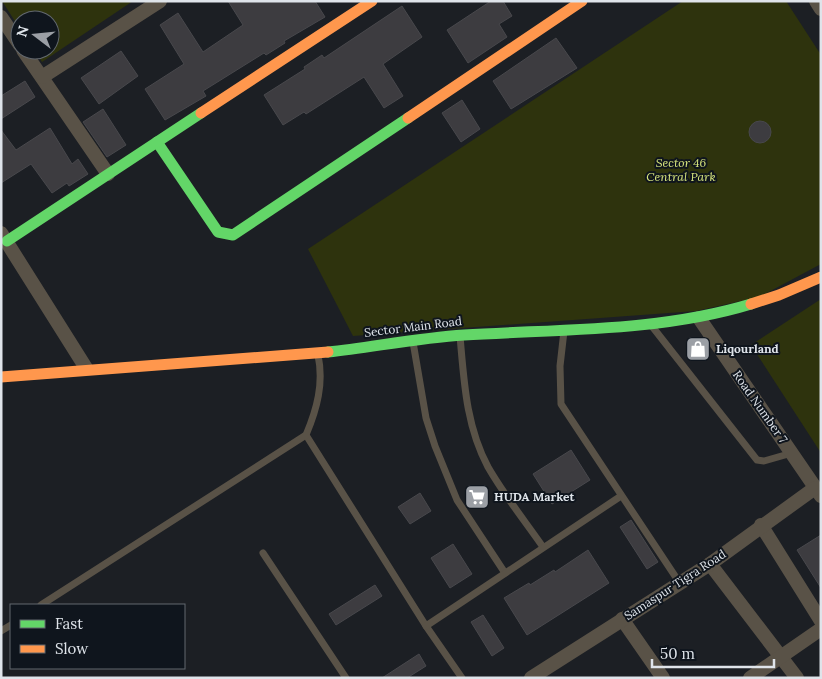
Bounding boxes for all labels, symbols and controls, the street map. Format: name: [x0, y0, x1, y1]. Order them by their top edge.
north arrow: [10, 10, 60, 60]
text: N: [12, 24, 33, 39]
park label: Sector 46 Central Park: [646, 155, 716, 184]
street label: Sector Main Road: [363, 313, 463, 340]
shop icon: Liqourland: [685, 336, 711, 362]
place label: Liqourland: [716, 341, 779, 356]
street label: Road Number 7: [730, 367, 791, 446]
supermarket icon: HUDA Market: [464, 484, 490, 510]
place label: HUDA Market: [494, 489, 576, 504]
street label: Samaspur Tigra Road: [621, 546, 728, 623]
legend: [10, 604, 185, 669]
text: Fast: [55, 614, 83, 633]
scale bar: [652, 636, 774, 668]
text: Slow: [55, 639, 88, 658]
text: 50 m: [660, 644, 695, 663]

